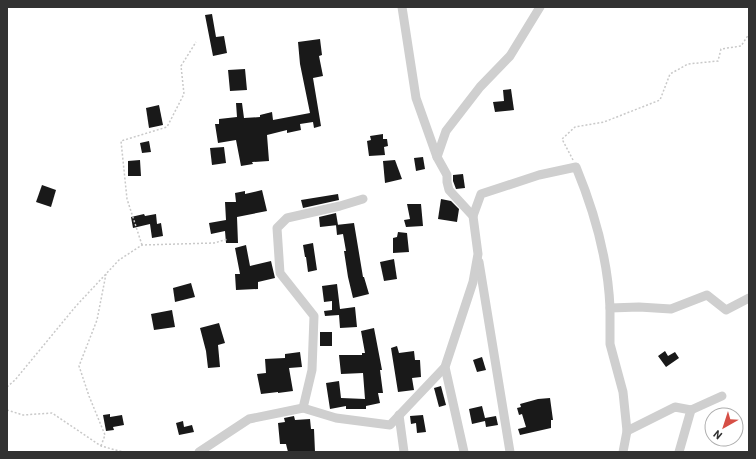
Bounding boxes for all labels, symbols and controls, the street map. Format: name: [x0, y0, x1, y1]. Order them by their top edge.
north arrow: [704, 407, 744, 447]
text: N: [710, 428, 724, 443]

